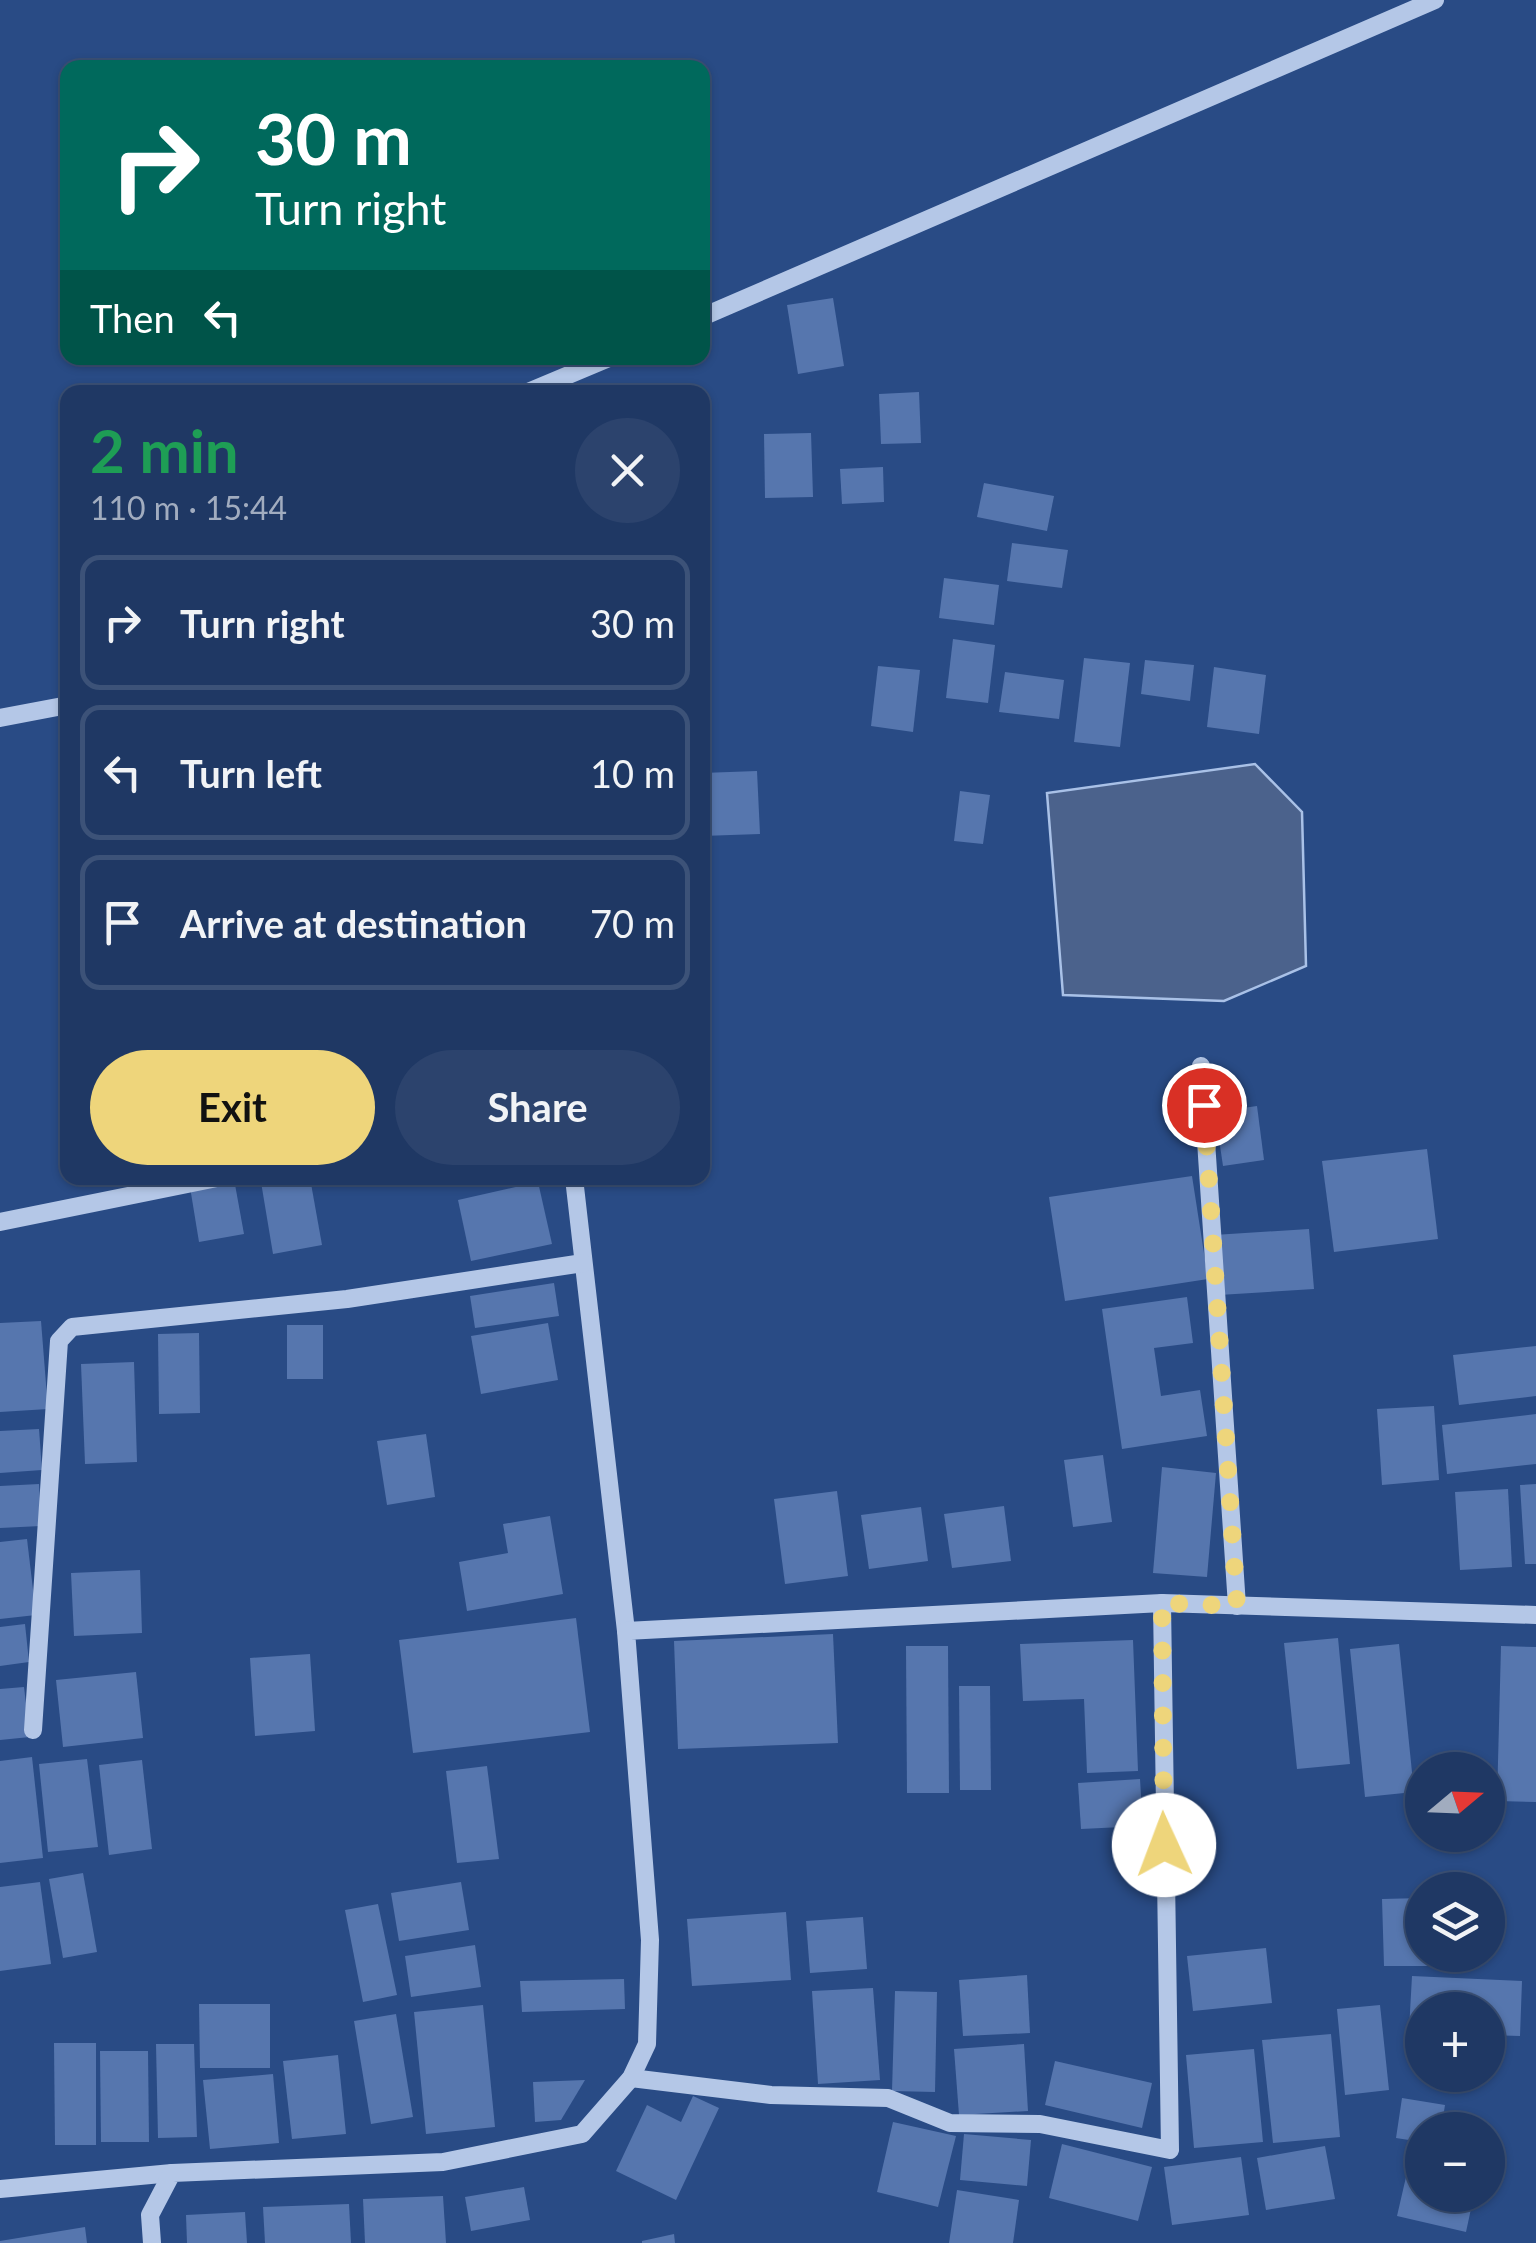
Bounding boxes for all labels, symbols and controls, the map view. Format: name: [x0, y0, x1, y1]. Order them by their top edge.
text: 30 m: [255, 96, 412, 180]
icon: right: [90, 100, 220, 230]
text: Turn right: [255, 181, 446, 235]
icon: left: [195, 290, 250, 345]
text: Then: [90, 295, 175, 341]
text: 2 min: [90, 414, 239, 486]
button: close: [575, 418, 680, 523]
text: 110 m · 15:44: [90, 488, 287, 527]
icon: right: [95, 595, 150, 650]
text: Turn right: [180, 600, 345, 646]
text: 30 m: [590, 600, 675, 646]
icon: left: [95, 745, 150, 800]
text: Turn left: [180, 750, 322, 796]
text: 10 m: [590, 750, 675, 796]
icon: arrive: [95, 895, 150, 950]
text: Arrive at destination: [180, 900, 527, 946]
text: 70 m: [590, 900, 675, 946]
button: Exit: [90, 1050, 375, 1165]
button: Share: [395, 1050, 680, 1165]
pin: [1162, 1063, 1247, 1148]
icon: arrive: [1177, 1078, 1232, 1133]
north arrow: [1405, 1752, 1505, 1852]
map controls: [1405, 1752, 1505, 2212]
position arrow: [1112, 1793, 1216, 1897]
button: layers: [1405, 1872, 1505, 1972]
button: +: [1405, 1992, 1505, 2092]
button: −: [1405, 2112, 1505, 2212]

